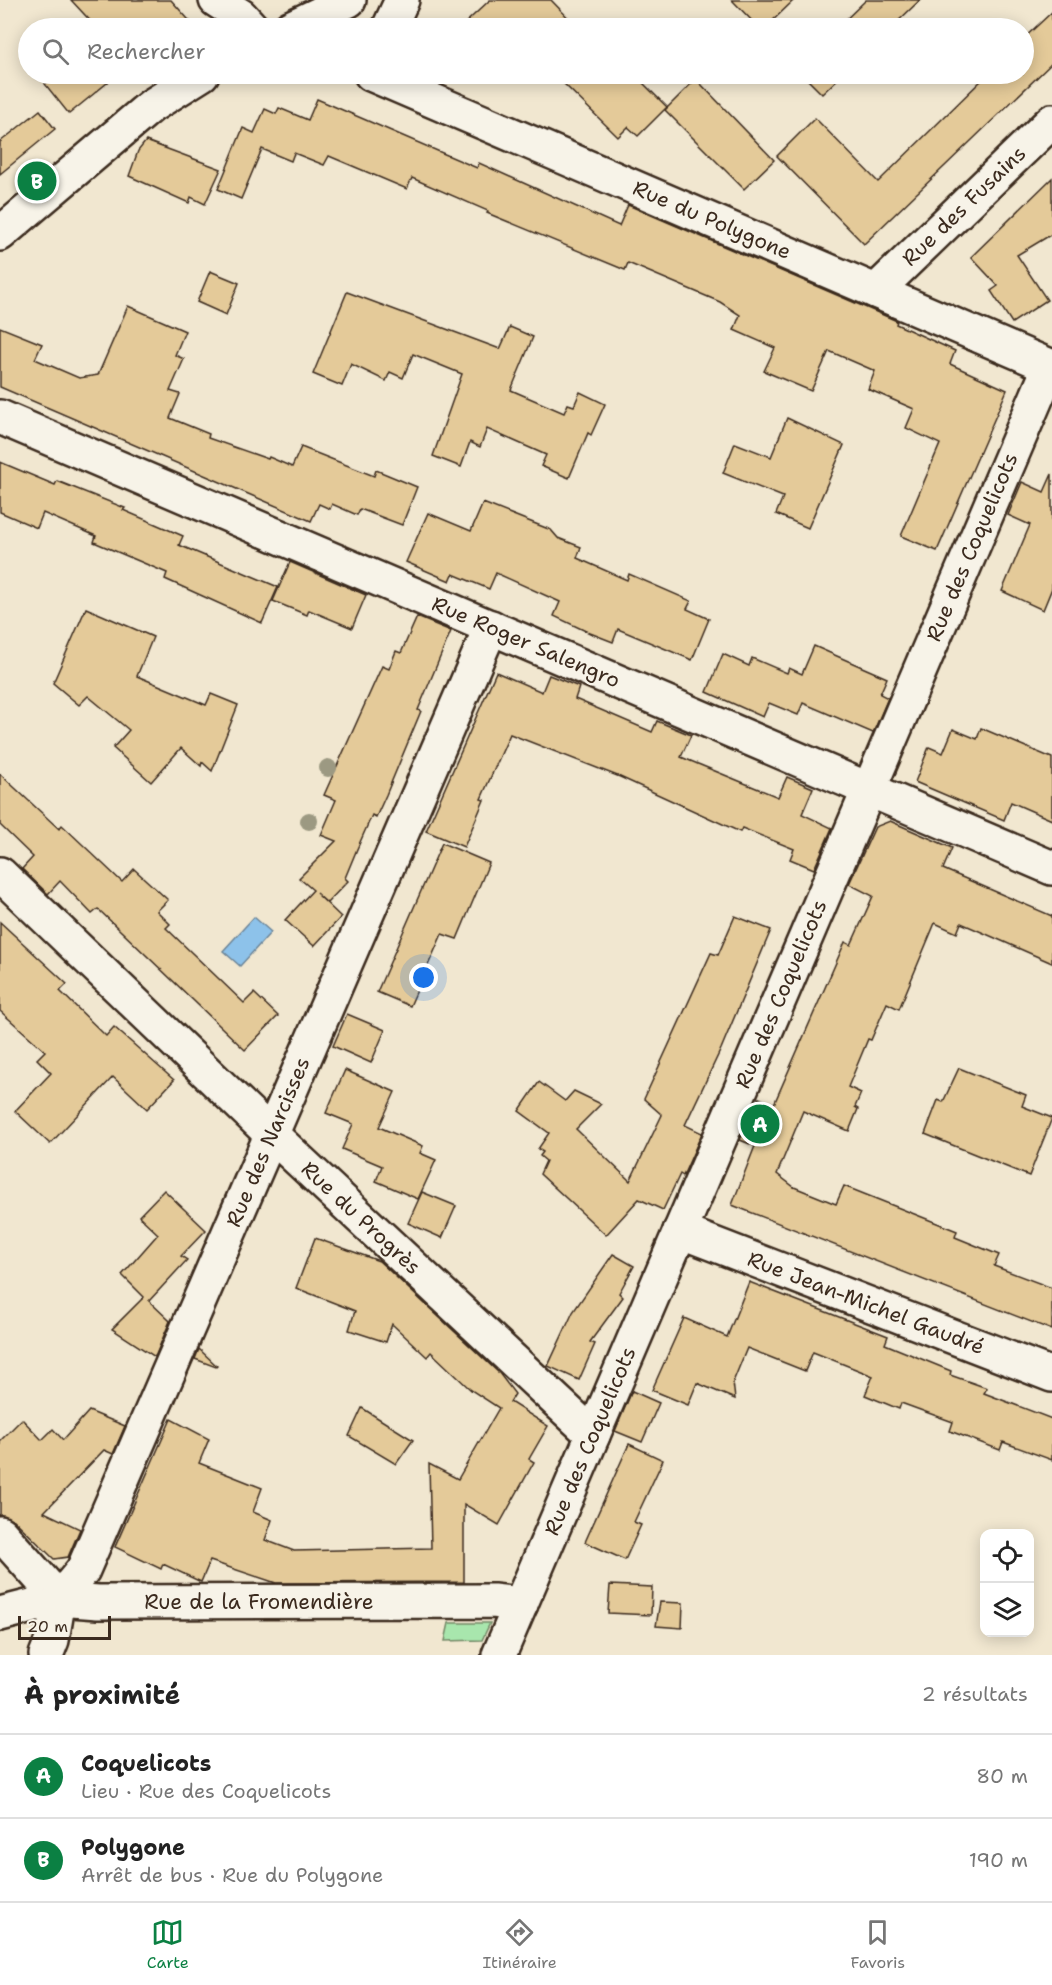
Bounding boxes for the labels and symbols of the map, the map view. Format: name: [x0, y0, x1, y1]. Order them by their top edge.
street label: Rue des Fusains: [896, 140, 1032, 272]
pin: B: [18, 158, 57, 204]
street label: Rue du Polygone: [629, 174, 795, 266]
street label: Rue des Coquelicots: [920, 448, 1024, 646]
street label: Rue Roger Salengro: [428, 590, 624, 694]
street label: Rue des Coquelicots: [729, 895, 833, 1093]
your location: [409, 963, 438, 992]
street label: Rue des Narcisses: [220, 1053, 316, 1231]
pin: A: [740, 1102, 780, 1146]
street label: Rue du Progrès: [295, 1155, 427, 1281]
street label: Rue Jean-Michel Gaudré: [744, 1245, 988, 1361]
street label: Rue des Coquelicots: [538, 1342, 642, 1540]
street label: Rue de la Fromendière: [144, 1588, 374, 1616]
scale bar: [18, 1613, 111, 1640]

